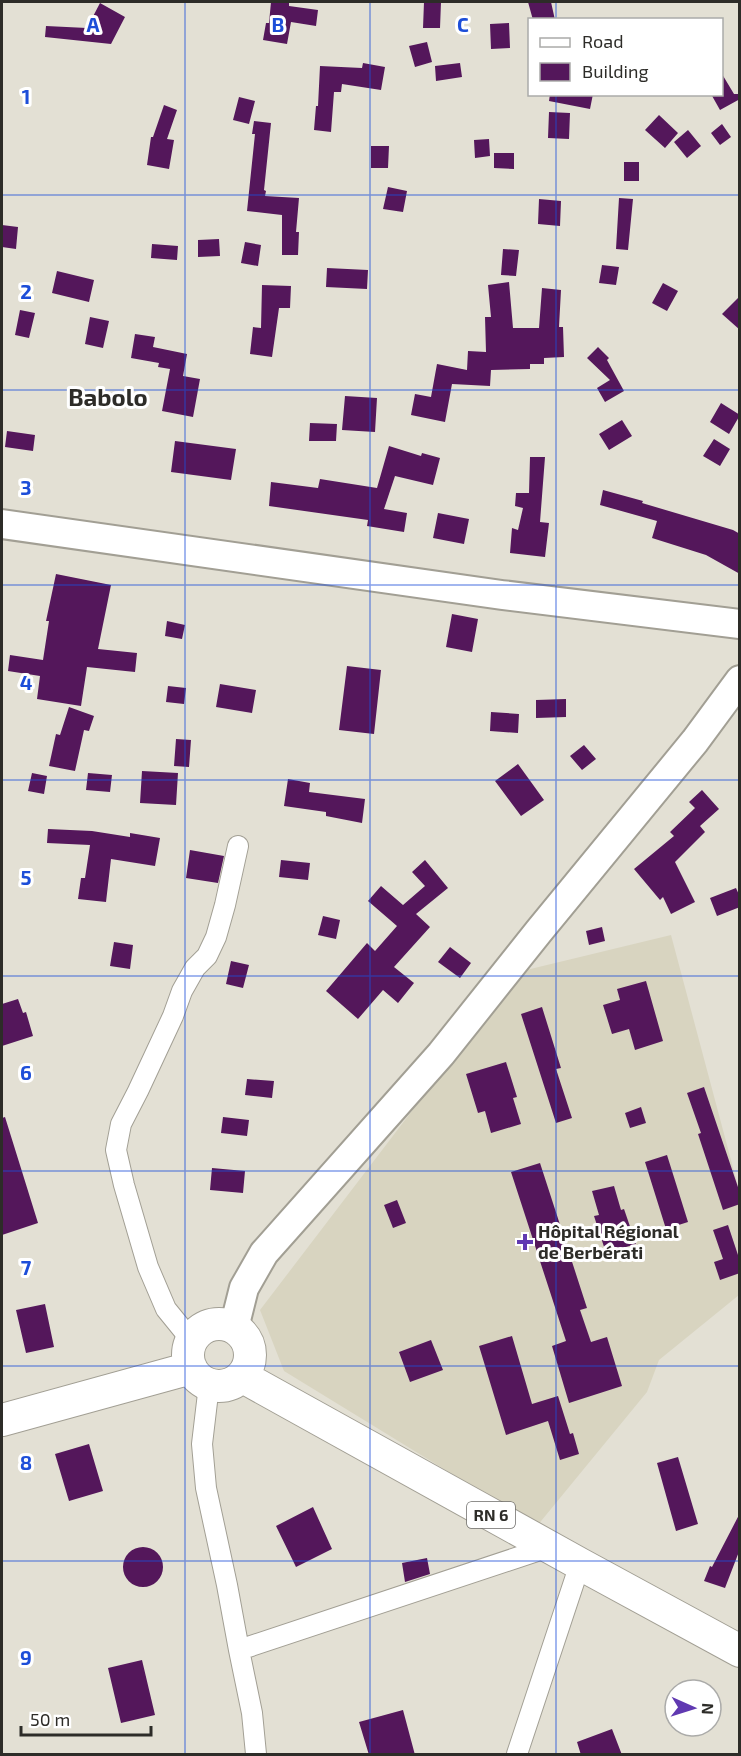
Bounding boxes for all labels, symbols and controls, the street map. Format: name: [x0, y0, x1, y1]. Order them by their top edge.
text: A: [86, 12, 100, 36]
text: B: [272, 12, 284, 36]
text: C: [457, 12, 469, 36]
legend: [528, 18, 723, 96]
text: Road: [582, 30, 623, 52]
text: Building: [582, 60, 649, 82]
text: 1: [22, 84, 30, 108]
text: 2: [20, 279, 32, 303]
district label: Babolo: [68, 382, 148, 411]
text: 3: [20, 475, 32, 499]
text: 4: [20, 670, 33, 694]
text: 5: [20, 865, 32, 889]
text: 6: [20, 1060, 32, 1084]
place label: Hôpital Régional de Berbérati: [538, 1220, 679, 1263]
marker: Hôpital Régional de Berbérati: [516, 1233, 534, 1251]
text: 7: [21, 1255, 32, 1279]
text: 8: [20, 1450, 32, 1474]
road number: RN 6: [467, 1502, 515, 1528]
text: 9: [20, 1645, 32, 1669]
north arrow: [663, 1678, 723, 1738]
scale bar: [21, 1699, 152, 1737]
text: N: [699, 1703, 718, 1715]
text: 50 m: [30, 1708, 70, 1730]

